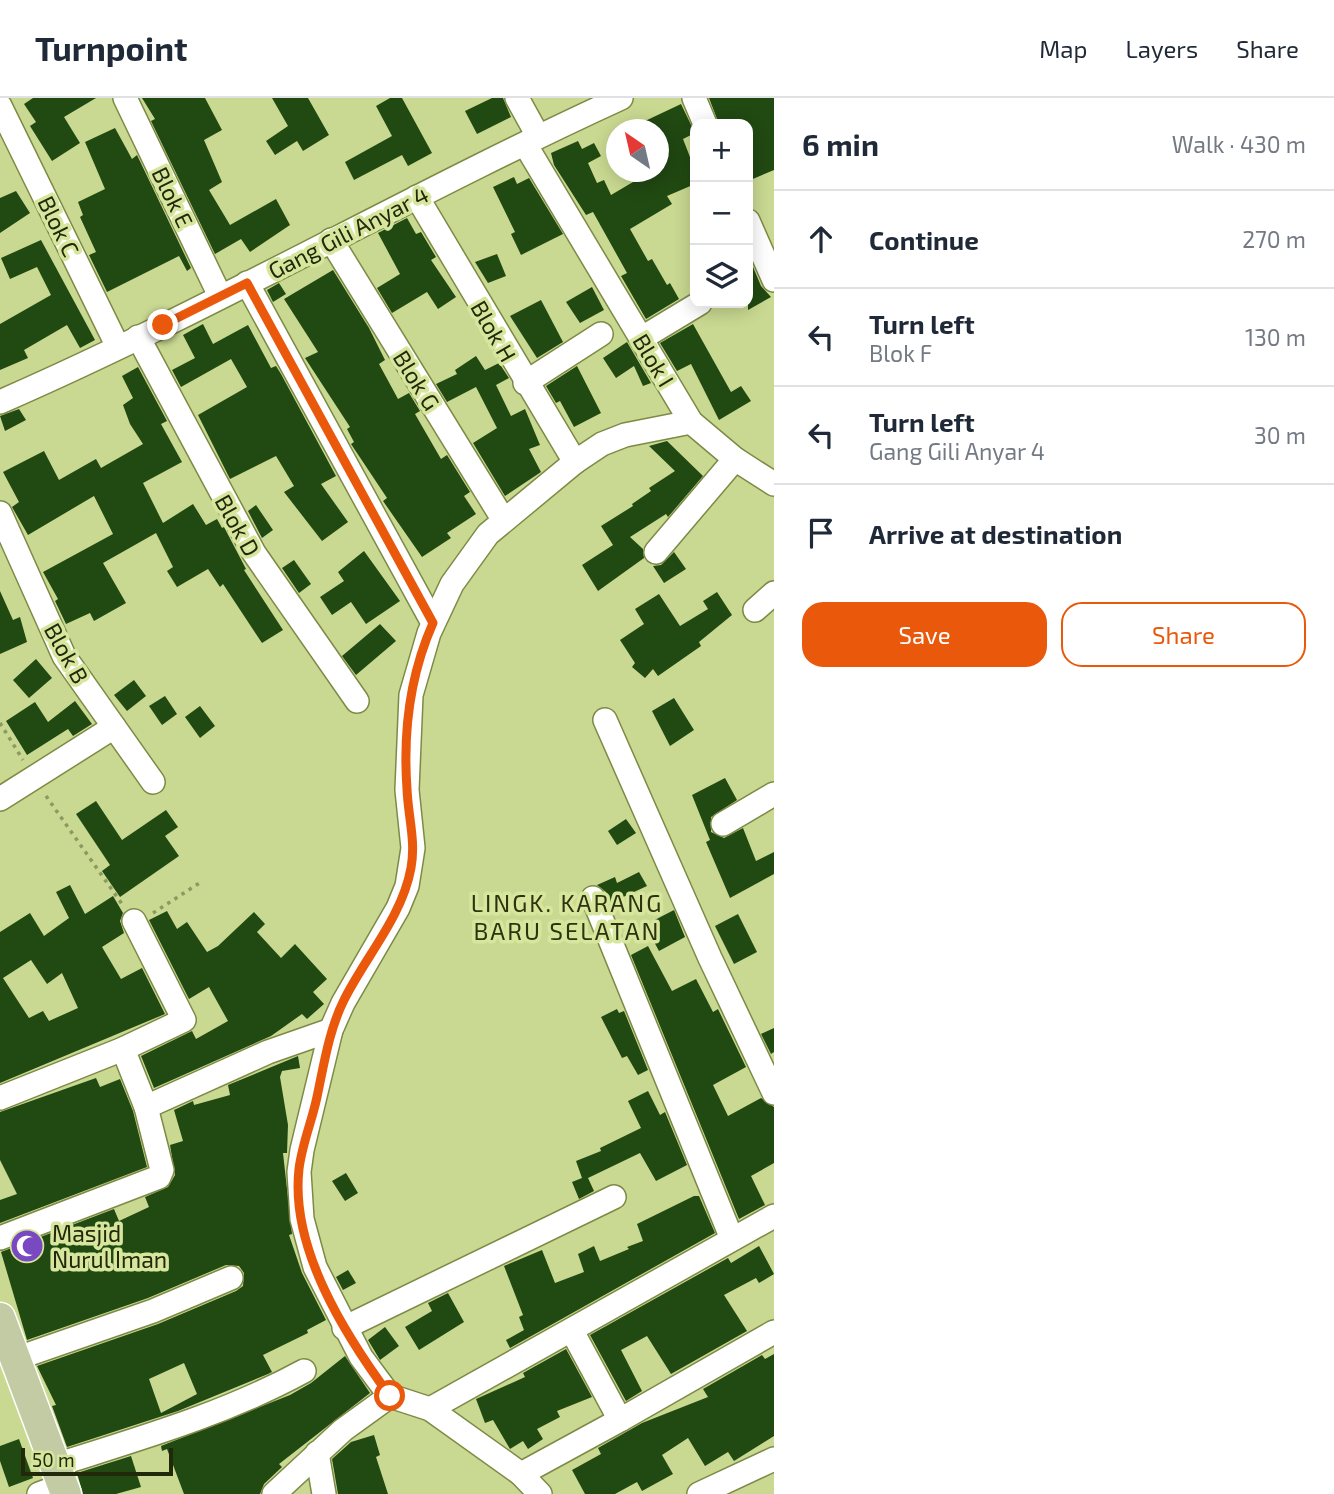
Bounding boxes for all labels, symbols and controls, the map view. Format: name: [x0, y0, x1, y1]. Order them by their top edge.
text: Turnpoint: [35, 28, 188, 68]
text: Map: [1039, 34, 1087, 63]
text: Layers: [1125, 34, 1198, 63]
text: Share: [1236, 34, 1299, 63]
north arrow: [606, 119, 669, 182]
map controls: [690, 119, 753, 308]
button: +: [690, 119, 753, 182]
text: 6 min: [802, 126, 879, 162]
text: Walk · 430 m: [1172, 130, 1306, 158]
street label: Blok E: [146, 162, 200, 232]
street label: Gang Gili Anyar 4: [263, 180, 433, 284]
button: −: [690, 182, 753, 245]
street label: Blok C: [32, 191, 86, 261]
icon: ahead: [802, 220, 840, 258]
text: Continue: [869, 224, 979, 255]
text: 270 m: [1242, 225, 1306, 253]
button: layers: [690, 245, 753, 308]
street label: Blok H: [465, 295, 523, 367]
text: Turn left: [869, 308, 975, 339]
route end: [147, 309, 178, 340]
icon: left: [802, 318, 840, 356]
text: 130 m: [1245, 323, 1306, 351]
street label: Blok I: [627, 328, 681, 392]
text: Blok F: [869, 339, 932, 367]
street label: Blok G: [388, 345, 446, 415]
text: Turn left: [869, 406, 975, 437]
icon: left: [802, 416, 840, 454]
text: 30 m: [1254, 421, 1306, 449]
text: Gang Gili Anyar 4: [869, 437, 1045, 465]
street label: Blok D: [210, 489, 266, 561]
icon: arrive: [802, 514, 840, 552]
text: Arrive at destination: [869, 518, 1122, 549]
button: Save: [802, 602, 1047, 667]
button: Share: [1061, 602, 1306, 667]
street label: Blok B: [39, 618, 95, 688]
district label: LINGK. KARANG BARU SELATAN: [471, 888, 663, 945]
place label: Masjid Nurul Iman: [52, 1219, 167, 1273]
mosque icon: Masjid Nurul Iman: [8, 1227, 46, 1265]
route start: [374, 1380, 405, 1411]
scale bar: [21, 1445, 173, 1477]
text: 50 m: [32, 1448, 75, 1471]

